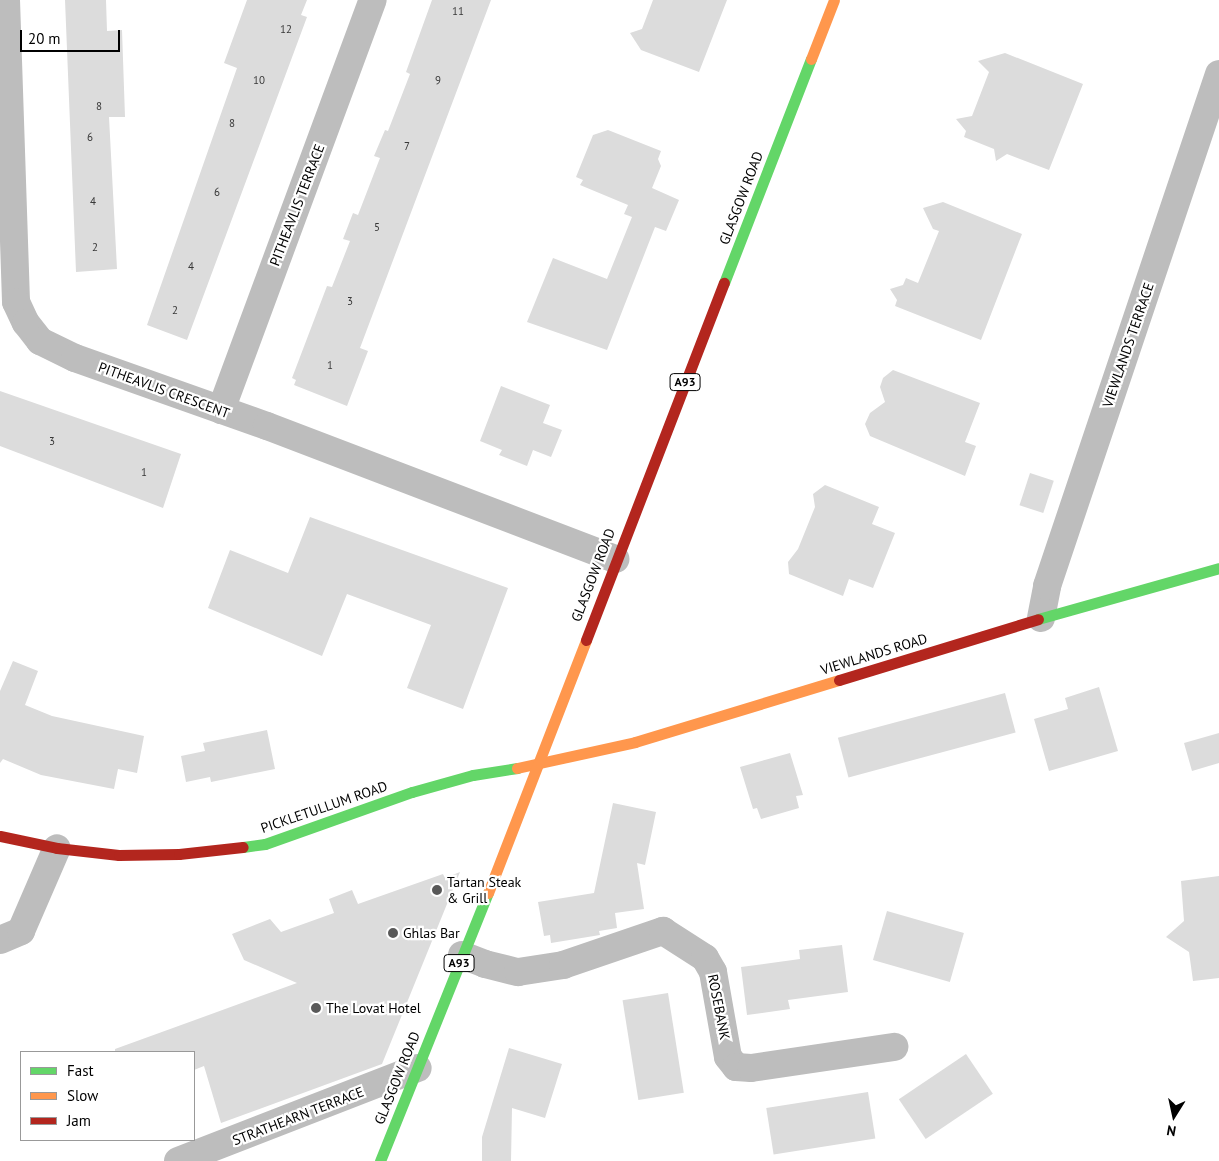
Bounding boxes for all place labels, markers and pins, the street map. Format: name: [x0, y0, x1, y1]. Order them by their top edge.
place label: Tartan Steak & Grill: [447, 874, 521, 906]
marker: Tartan Steak & Grill: [431, 884, 443, 896]
place label: Ghlas Bar: [403, 925, 460, 941]
marker: Ghlas Bar: [387, 927, 399, 939]
place label: The Lovat Hotel: [326, 1000, 421, 1016]
marker: The Lovat Hotel: [310, 1002, 322, 1014]

